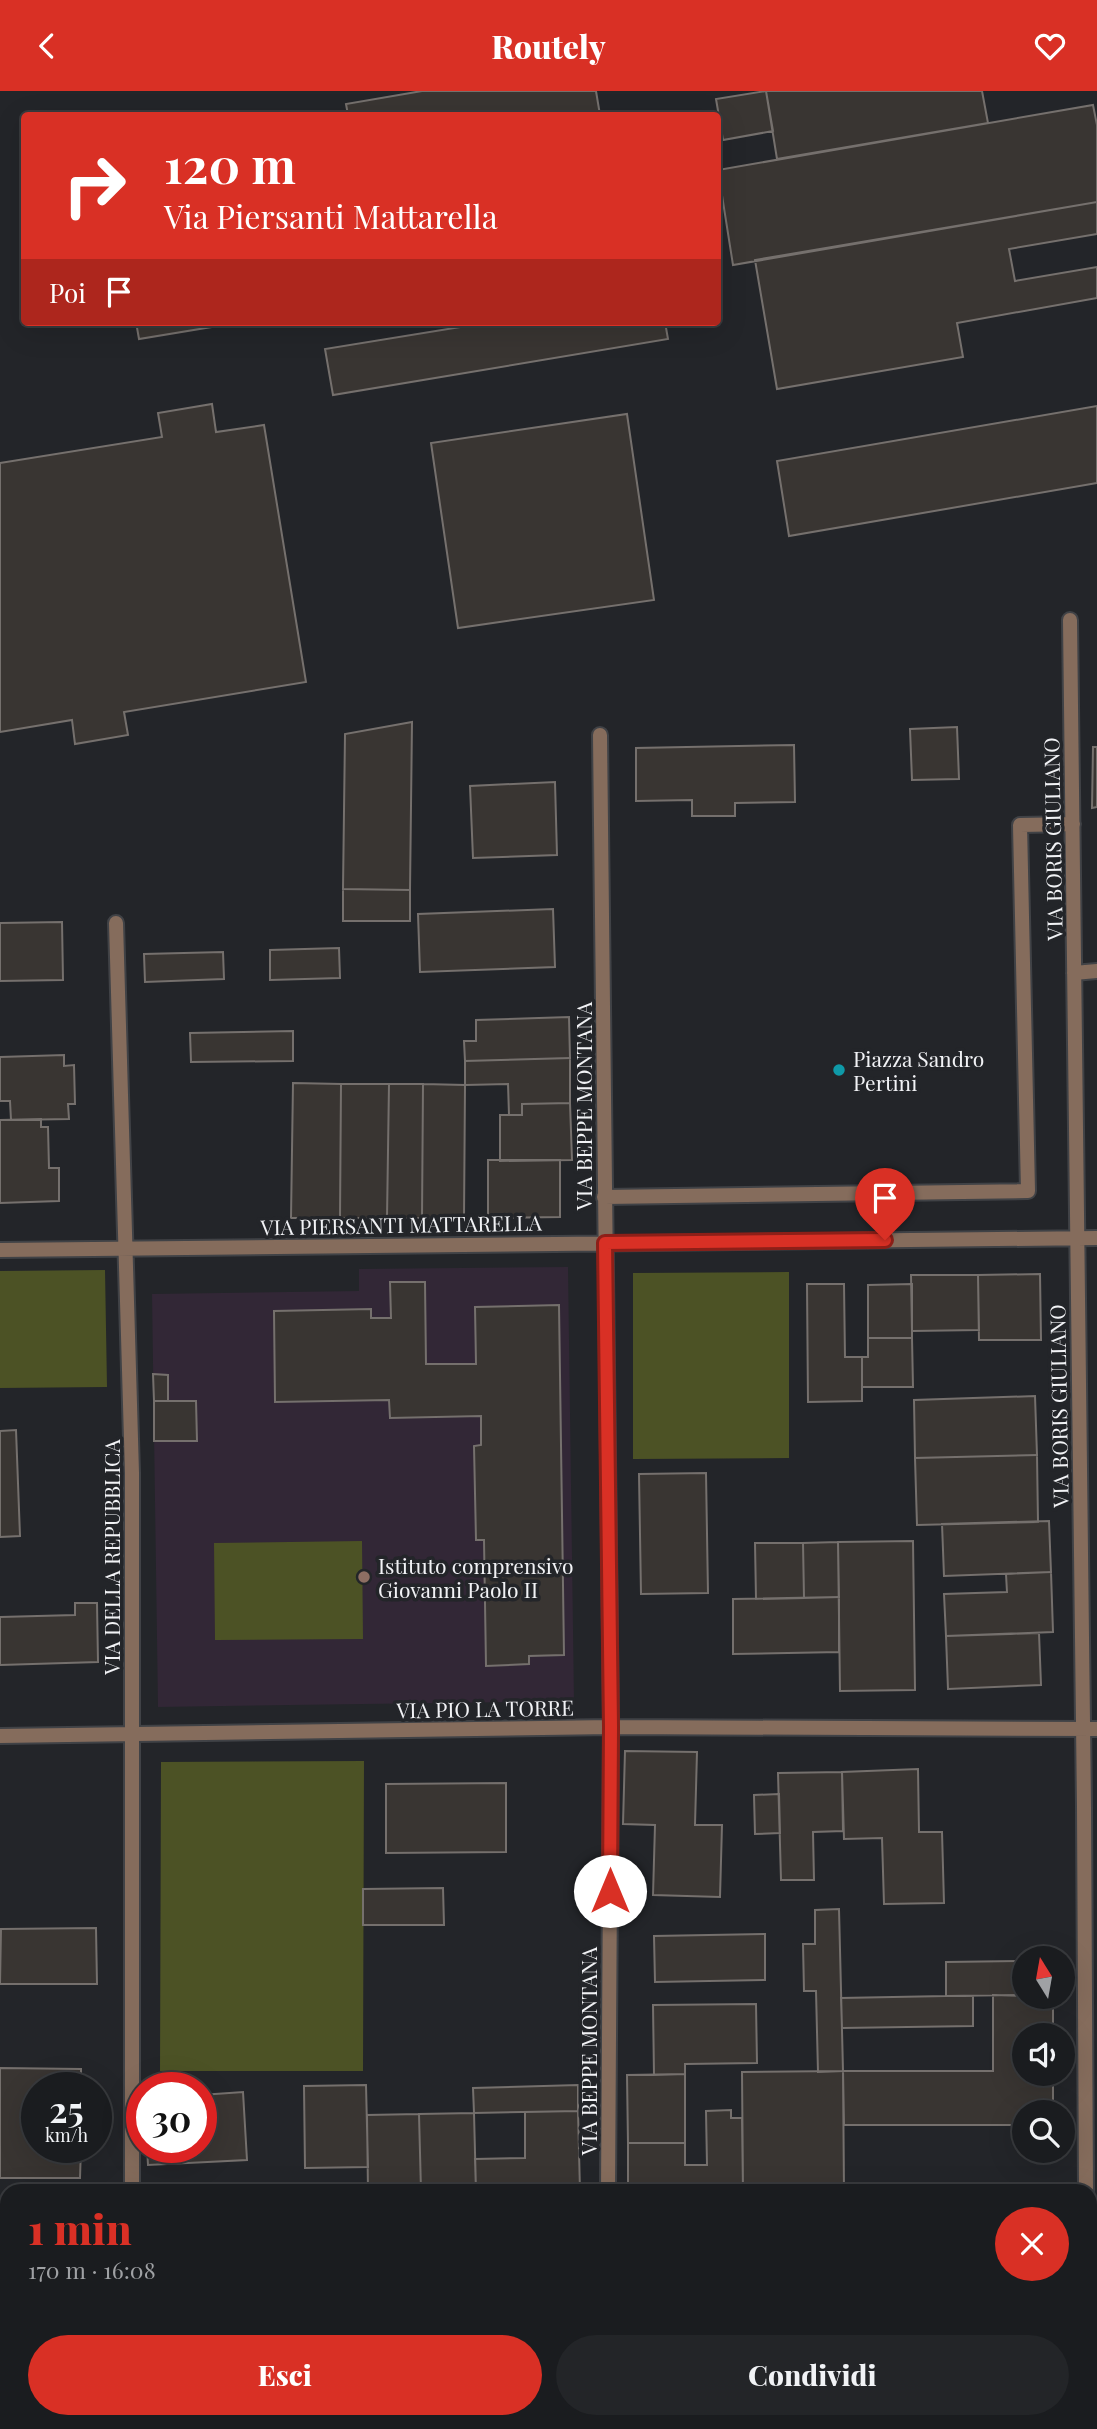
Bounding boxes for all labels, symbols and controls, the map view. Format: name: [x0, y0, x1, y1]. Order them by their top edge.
text: Routely: [491, 24, 606, 67]
icon: back: [28, 27, 66, 65]
icon: heart: [1031, 27, 1069, 65]
text: 120 m: [164, 131, 296, 196]
icon: right: [49, 140, 140, 231]
text: Via Piersanti Mattarella: [164, 194, 498, 237]
icon: arrive: [100, 273, 138, 311]
text: Poi: [49, 275, 86, 310]
street label: VIA BORIS GIULIANO: [1036, 737, 1068, 942]
street label: VIA BEPPE MONTANA: [569, 1001, 597, 1211]
place label: Piazza Sandro Pertini: [853, 1044, 984, 1096]
marker: Piazza Sandro Pertini: [831, 1062, 847, 1078]
pin: [855, 1168, 915, 1240]
icon: arrive: [866, 1179, 904, 1217]
street label: VIA PIERSANTI MATTARELLA: [259, 1208, 543, 1240]
street label: VIA BORIS GIULIANO: [1042, 1304, 1074, 1509]
street label: VIA DELLA REPUBBLICA: [97, 1438, 125, 1676]
place label: Istituto comprensivo Giovanni Paolo II: [378, 1551, 574, 1603]
marker: Istituto comprensivo Giovanni Paolo II: [356, 1569, 372, 1585]
street label: VIA PIO LA TORRE: [395, 1692, 574, 1724]
position arrow: [573, 1854, 647, 1928]
street label: VIA BEPPE MONTANA: [574, 1946, 602, 2156]
north arrow: [1012, 1946, 1074, 2009]
map controls: [1012, 1946, 1075, 2163]
button: sound: [1012, 2023, 1075, 2086]
speed limit sign: 30: [126, 2072, 217, 2163]
text: 25: [49, 2085, 84, 2132]
button: search: [1012, 2100, 1075, 2163]
text: km/h: [45, 2123, 88, 2147]
text: 1 min: [28, 2200, 132, 2256]
button: close: [995, 2207, 1069, 2281]
text: 170 m · 16:08: [28, 2254, 156, 2285]
button: Esci: [28, 2335, 542, 2415]
button: Condividi: [556, 2335, 1069, 2415]

